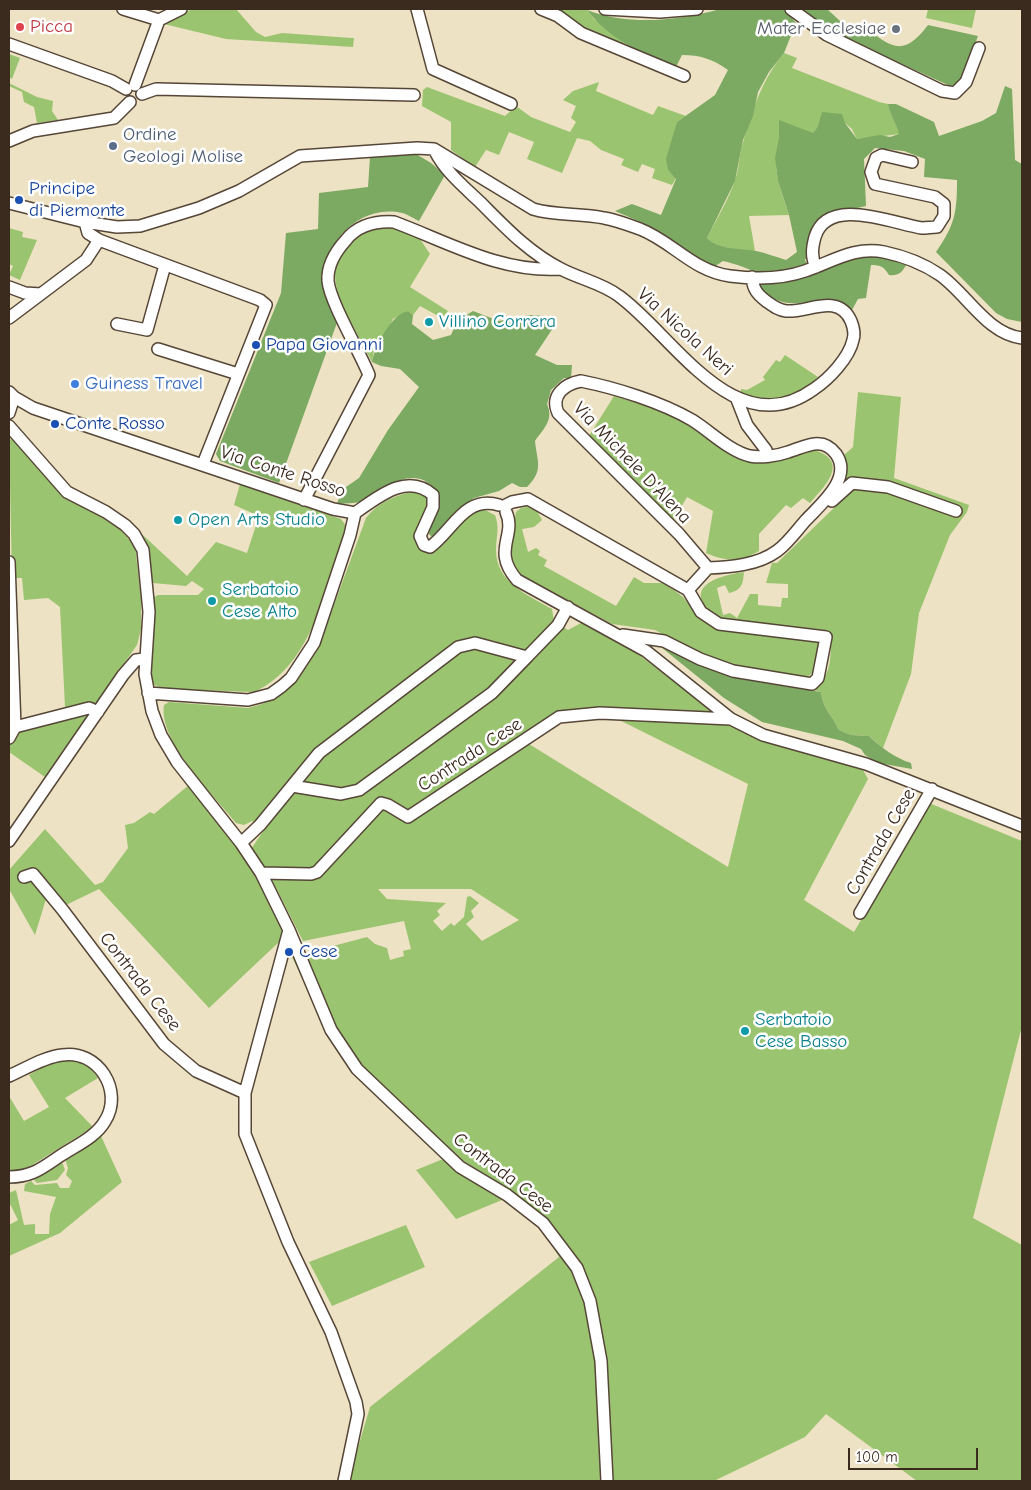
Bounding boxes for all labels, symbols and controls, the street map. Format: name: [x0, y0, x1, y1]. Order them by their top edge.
place label: Picca: [30, 16, 73, 38]
place label: Mater Ecclesiae: [757, 18, 886, 40]
marker: Picca: [14, 21, 26, 33]
marker: Mater Ecclesiae: [890, 23, 902, 35]
place label: Ordine Geologi Molise: [123, 124, 243, 168]
marker: Ordine Geologi Molise: [107, 140, 119, 152]
place label: Principe di Piemonte: [29, 178, 125, 222]
marker: Principe di Piemonte: [13, 194, 25, 206]
street label: Via Nicola Neri: [632, 283, 738, 381]
place label: Villino Correra: [439, 311, 556, 333]
marker: Villino Correra: [423, 316, 435, 328]
place label: Papa Giovanni: [266, 334, 382, 356]
marker: Papa Giovanni: [250, 339, 262, 351]
place label: Guiness Travel: [85, 373, 203, 395]
marker: Guiness Travel: [69, 378, 81, 390]
street label: Via Michele D'Alena: [568, 397, 696, 529]
place label: Conte Rosso: [65, 413, 165, 435]
marker: Conte Rosso: [49, 418, 61, 430]
street label: Via Conte Rosso: [217, 441, 349, 503]
place label: Open Arts Studio: [188, 509, 325, 531]
marker: Open Arts Studio: [172, 514, 184, 526]
place label: Serbatoio Cese Alto: [222, 579, 299, 623]
marker: Serbatoio Cese Alto: [206, 595, 218, 607]
street label: Contrada Cese: [414, 713, 526, 797]
street label: Contrada Cese: [841, 785, 921, 899]
street label: Contrada Cese: [94, 928, 186, 1036]
place label: Cese: [299, 941, 338, 963]
marker: Cese: [283, 946, 295, 958]
place label: Serbatoio Cese Basso: [755, 1009, 847, 1053]
marker: Serbatoio Cese Basso: [739, 1025, 751, 1037]
street label: Contrada Cese: [448, 1128, 558, 1218]
scale bar: [851, 1438, 981, 1470]
text: 100 m: [856, 1448, 898, 1466]

